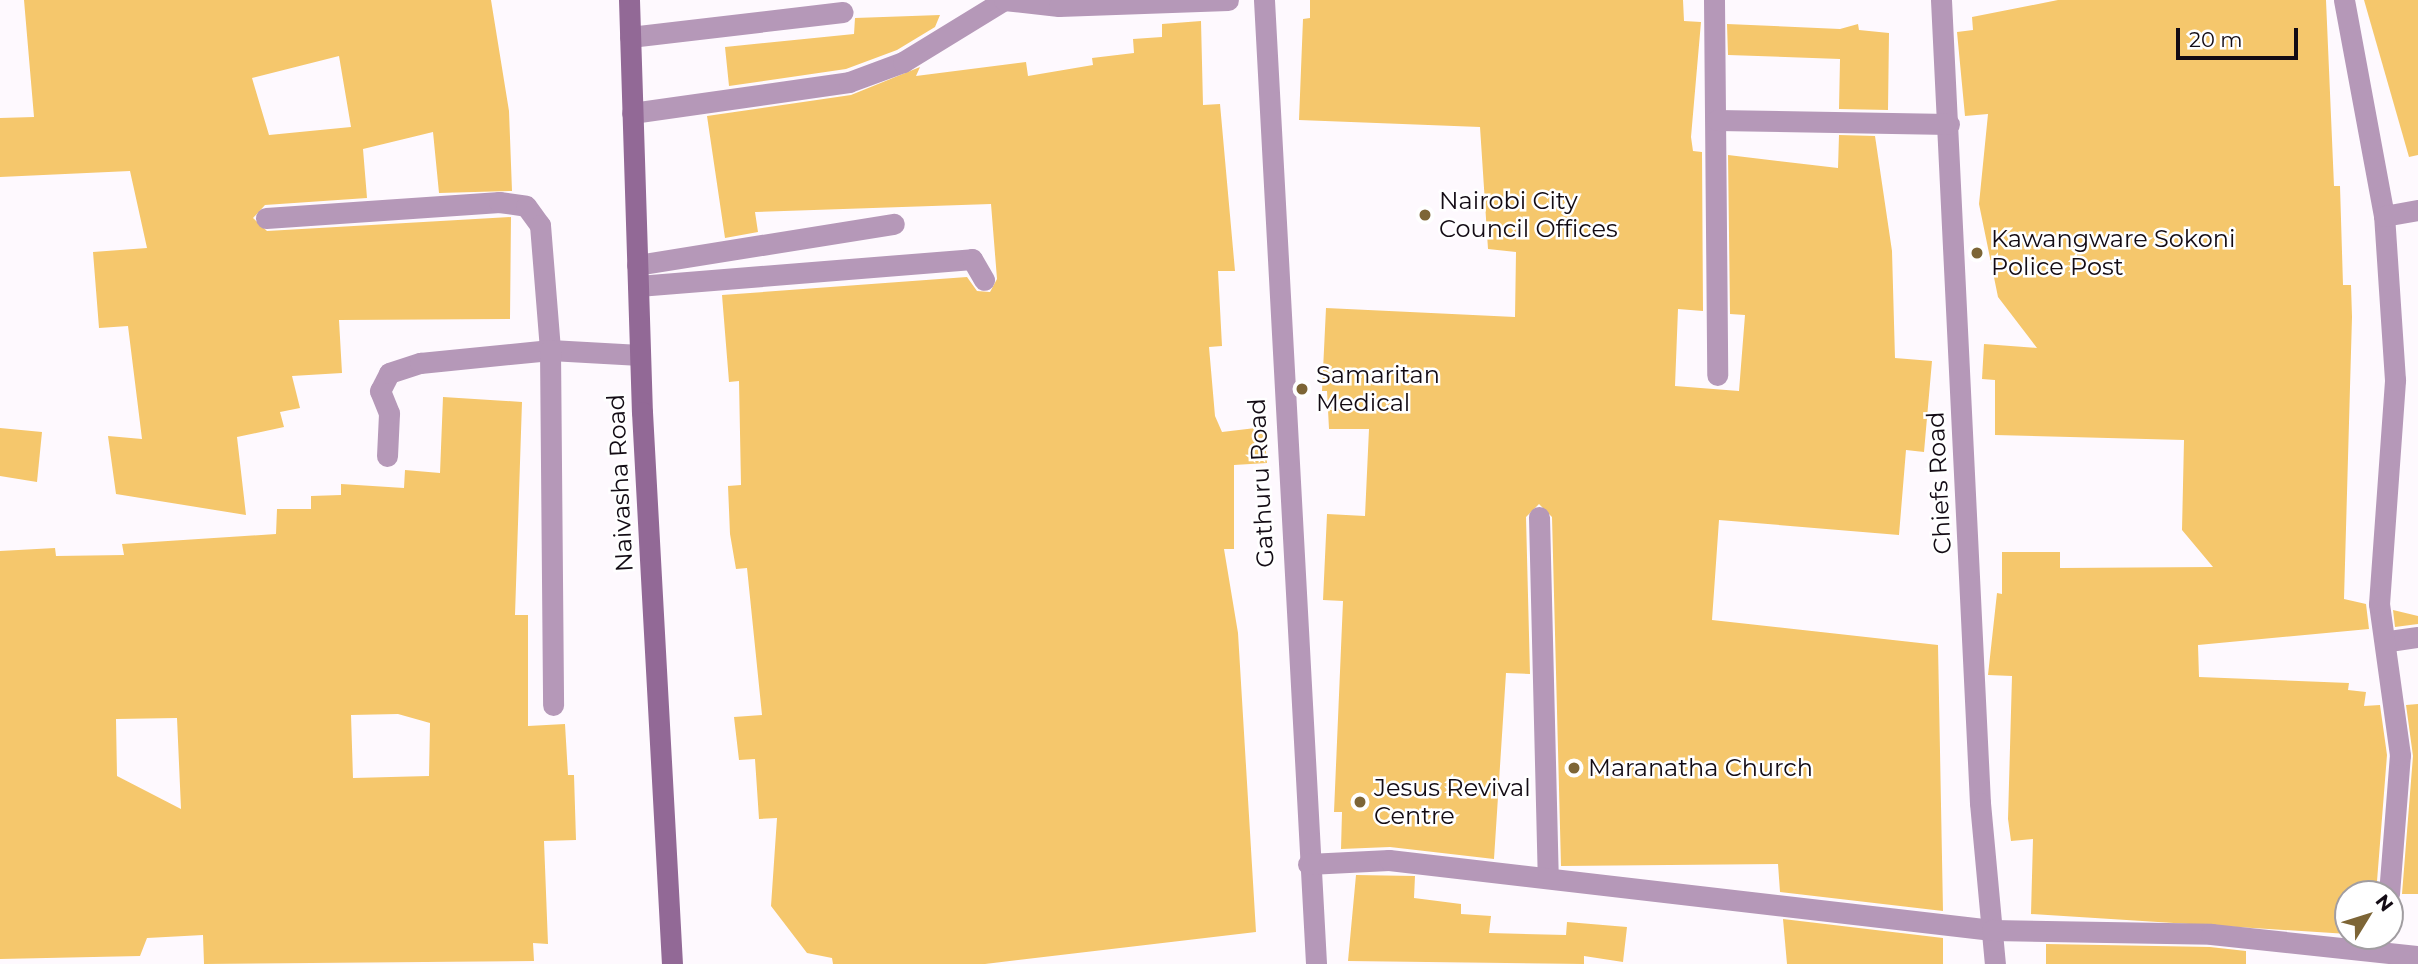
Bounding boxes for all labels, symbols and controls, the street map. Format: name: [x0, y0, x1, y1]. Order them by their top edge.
scale bar: [2180, 14, 2302, 58]
text: 20 m: [2189, 27, 2243, 52]
place label: Nairobi City Council Offices: [1439, 187, 1618, 243]
marker: Nairobi City Council Offices: [1417, 207, 1433, 223]
place label: Kawangware Sokoni Police Post: [1991, 225, 2235, 281]
marker: Kawangware Sokoni Police Post: [1969, 245, 1985, 261]
place label: Samaritan Medical: [1316, 361, 1440, 417]
marker: Samaritan Medical: [1294, 381, 1310, 397]
street label: Naivasha Road: [601, 393, 639, 573]
street label: Gathuru Road: [1242, 398, 1280, 568]
street label: Chiefs Road: [1921, 411, 1957, 555]
place label: Maranatha Church: [1588, 754, 1813, 782]
marker: Maranatha Church: [1566, 760, 1582, 776]
place label: Jesus Revival Centre: [1374, 774, 1531, 830]
marker: Jesus Revival Centre: [1352, 794, 1368, 810]
north arrow: [2334, 880, 2404, 950]
text: N: [2371, 890, 2398, 916]

